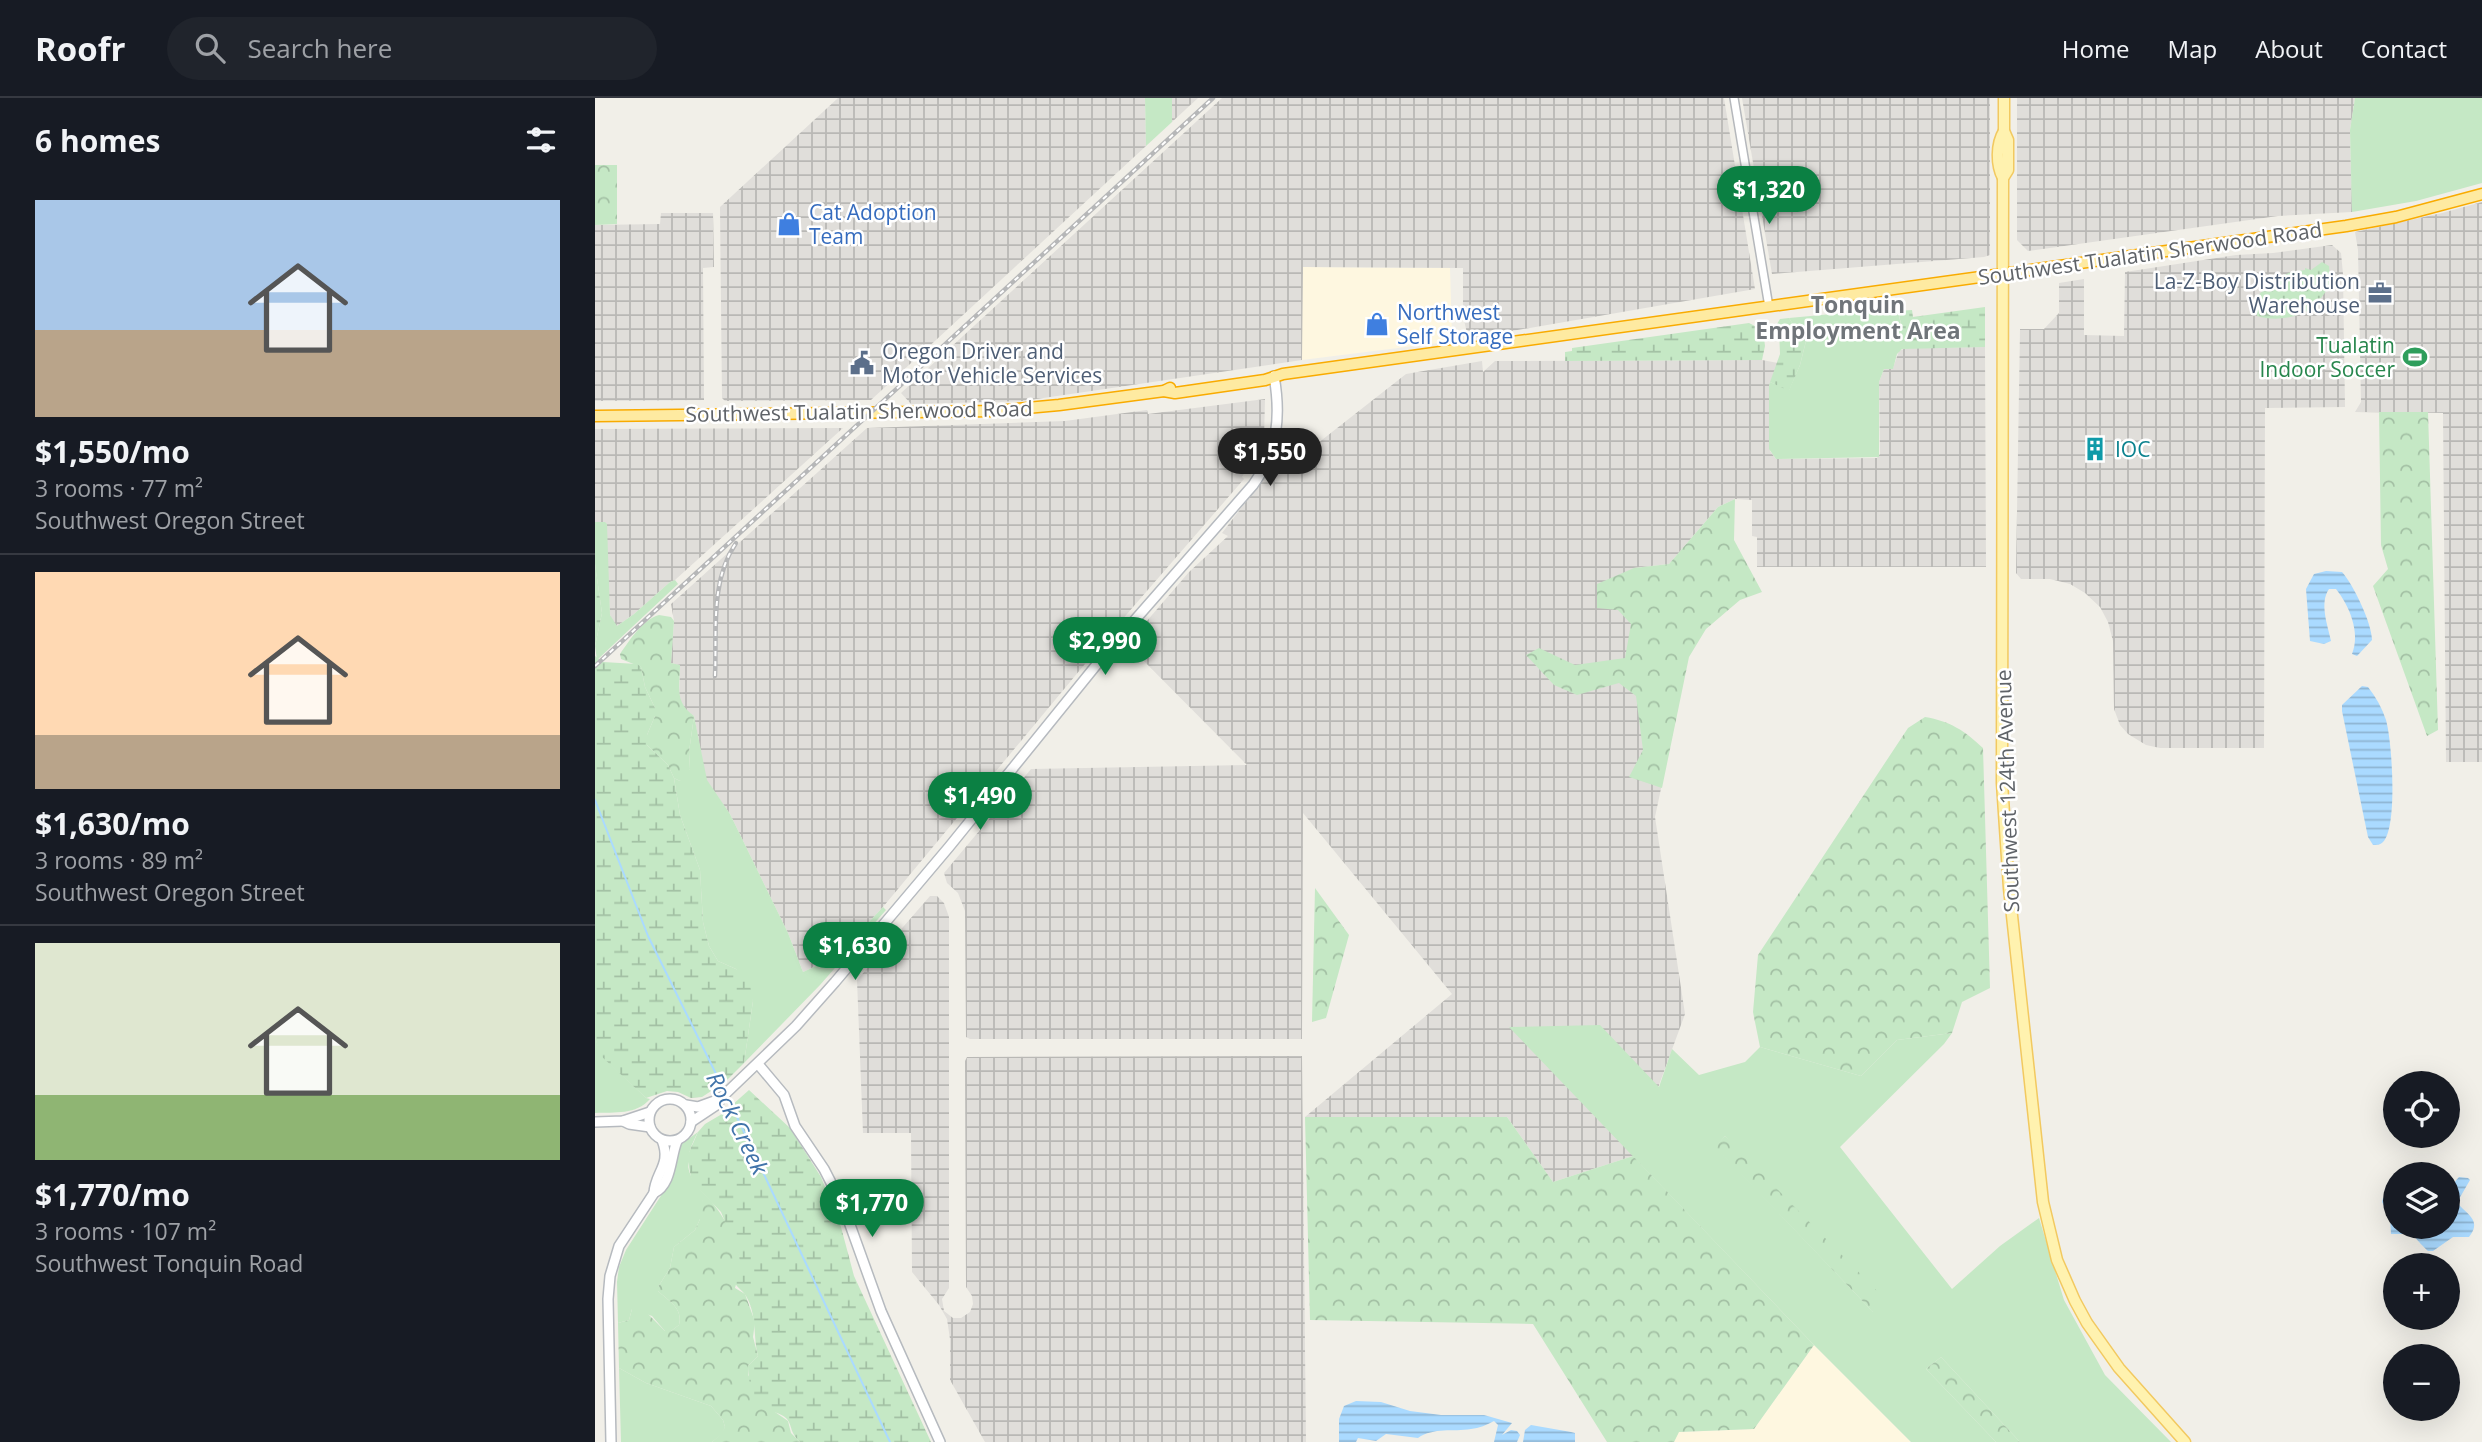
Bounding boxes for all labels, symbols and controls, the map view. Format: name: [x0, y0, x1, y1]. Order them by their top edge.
search box: [167, 17, 657, 80]
text: Roofr: [35, 26, 125, 71]
icon: search: [191, 29, 229, 67]
text: Search here: [247, 30, 392, 66]
text: Home: [2062, 32, 2130, 65]
text: Map: [2168, 32, 2217, 65]
text: About: [2255, 32, 2323, 65]
text: Contact: [2361, 32, 2447, 65]
text: 6 homes: [35, 120, 160, 161]
icon: filters: [522, 121, 560, 159]
pin: $1,320: [1712, 166, 1826, 226]
text: $1,320: [1733, 173, 1805, 205]
place label: Cat Adoption Team: [809, 198, 937, 250]
shop icon: Cat Adoption Team: [775, 210, 803, 238]
street label: Southwest Tualatin Sherwood Road: [1976, 215, 2324, 291]
icon: home: [235, 245, 361, 371]
place label: La-Z-Boy Distribution Warehouse: [2154, 267, 2360, 319]
office icon: La-Z-Boy Distribution Warehouse: [2366, 279, 2394, 307]
district label: Tonquin Employment Area: [1755, 288, 1961, 346]
place label: Northwest Self Storage: [1397, 298, 1513, 350]
shop icon: Northwest Self Storage: [1363, 310, 1391, 338]
place label: Tualatin Indoor Soccer: [2259, 331, 2395, 383]
place label: Oregon Driver and Motor Vehicle Services: [882, 337, 1102, 389]
sports icon: Tualatin Indoor Soccer: [2401, 343, 2429, 371]
public building icon: Oregon Driver and Motor Vehicle Services: [848, 349, 876, 377]
street label: Southwest Tualatin Sherwood Road: [685, 394, 1033, 428]
pin: $1,550: [1213, 428, 1327, 488]
text: $1,550/mo: [35, 431, 190, 472]
text: $1,550: [1234, 435, 1306, 467]
building icon: IOC: [2081, 435, 2109, 463]
place label: IOC: [2115, 435, 2150, 463]
text: 3 rooms · 77 m²: [35, 472, 203, 504]
text: Southwest Oregon Street: [35, 504, 305, 536]
icon: home: [235, 617, 361, 743]
pin: $2,990: [1048, 618, 1162, 677]
text: $2,990: [1069, 624, 1141, 656]
street label: Southwest 124th Avenue: [1989, 669, 2025, 913]
pin: $1,490: [923, 772, 1037, 832]
text: $1,490: [944, 779, 1016, 811]
text: $1,630/mo: [35, 803, 190, 844]
text: 3 rooms · 89 m²: [35, 844, 203, 876]
text: Southwest Oregon Street: [35, 876, 305, 908]
pin: $1,630: [798, 922, 912, 982]
text: $1,630: [819, 929, 891, 961]
icon: home: [235, 988, 361, 1114]
water label: Rock Creek: [699, 1066, 777, 1180]
map controls: [2383, 1071, 2460, 1421]
button: locate: [2383, 1071, 2460, 1148]
button: layers: [2383, 1162, 2460, 1239]
text: $1,770/mo: [35, 1174, 190, 1215]
pin: $1,770: [815, 1180, 929, 1239]
text: $1,770: [836, 1186, 908, 1218]
text: 3 rooms · 107 m²: [35, 1215, 216, 1247]
text: Southwest Tonquin Road: [35, 1247, 303, 1279]
button: +: [2383, 1253, 2460, 1330]
button: −: [2383, 1344, 2460, 1421]

